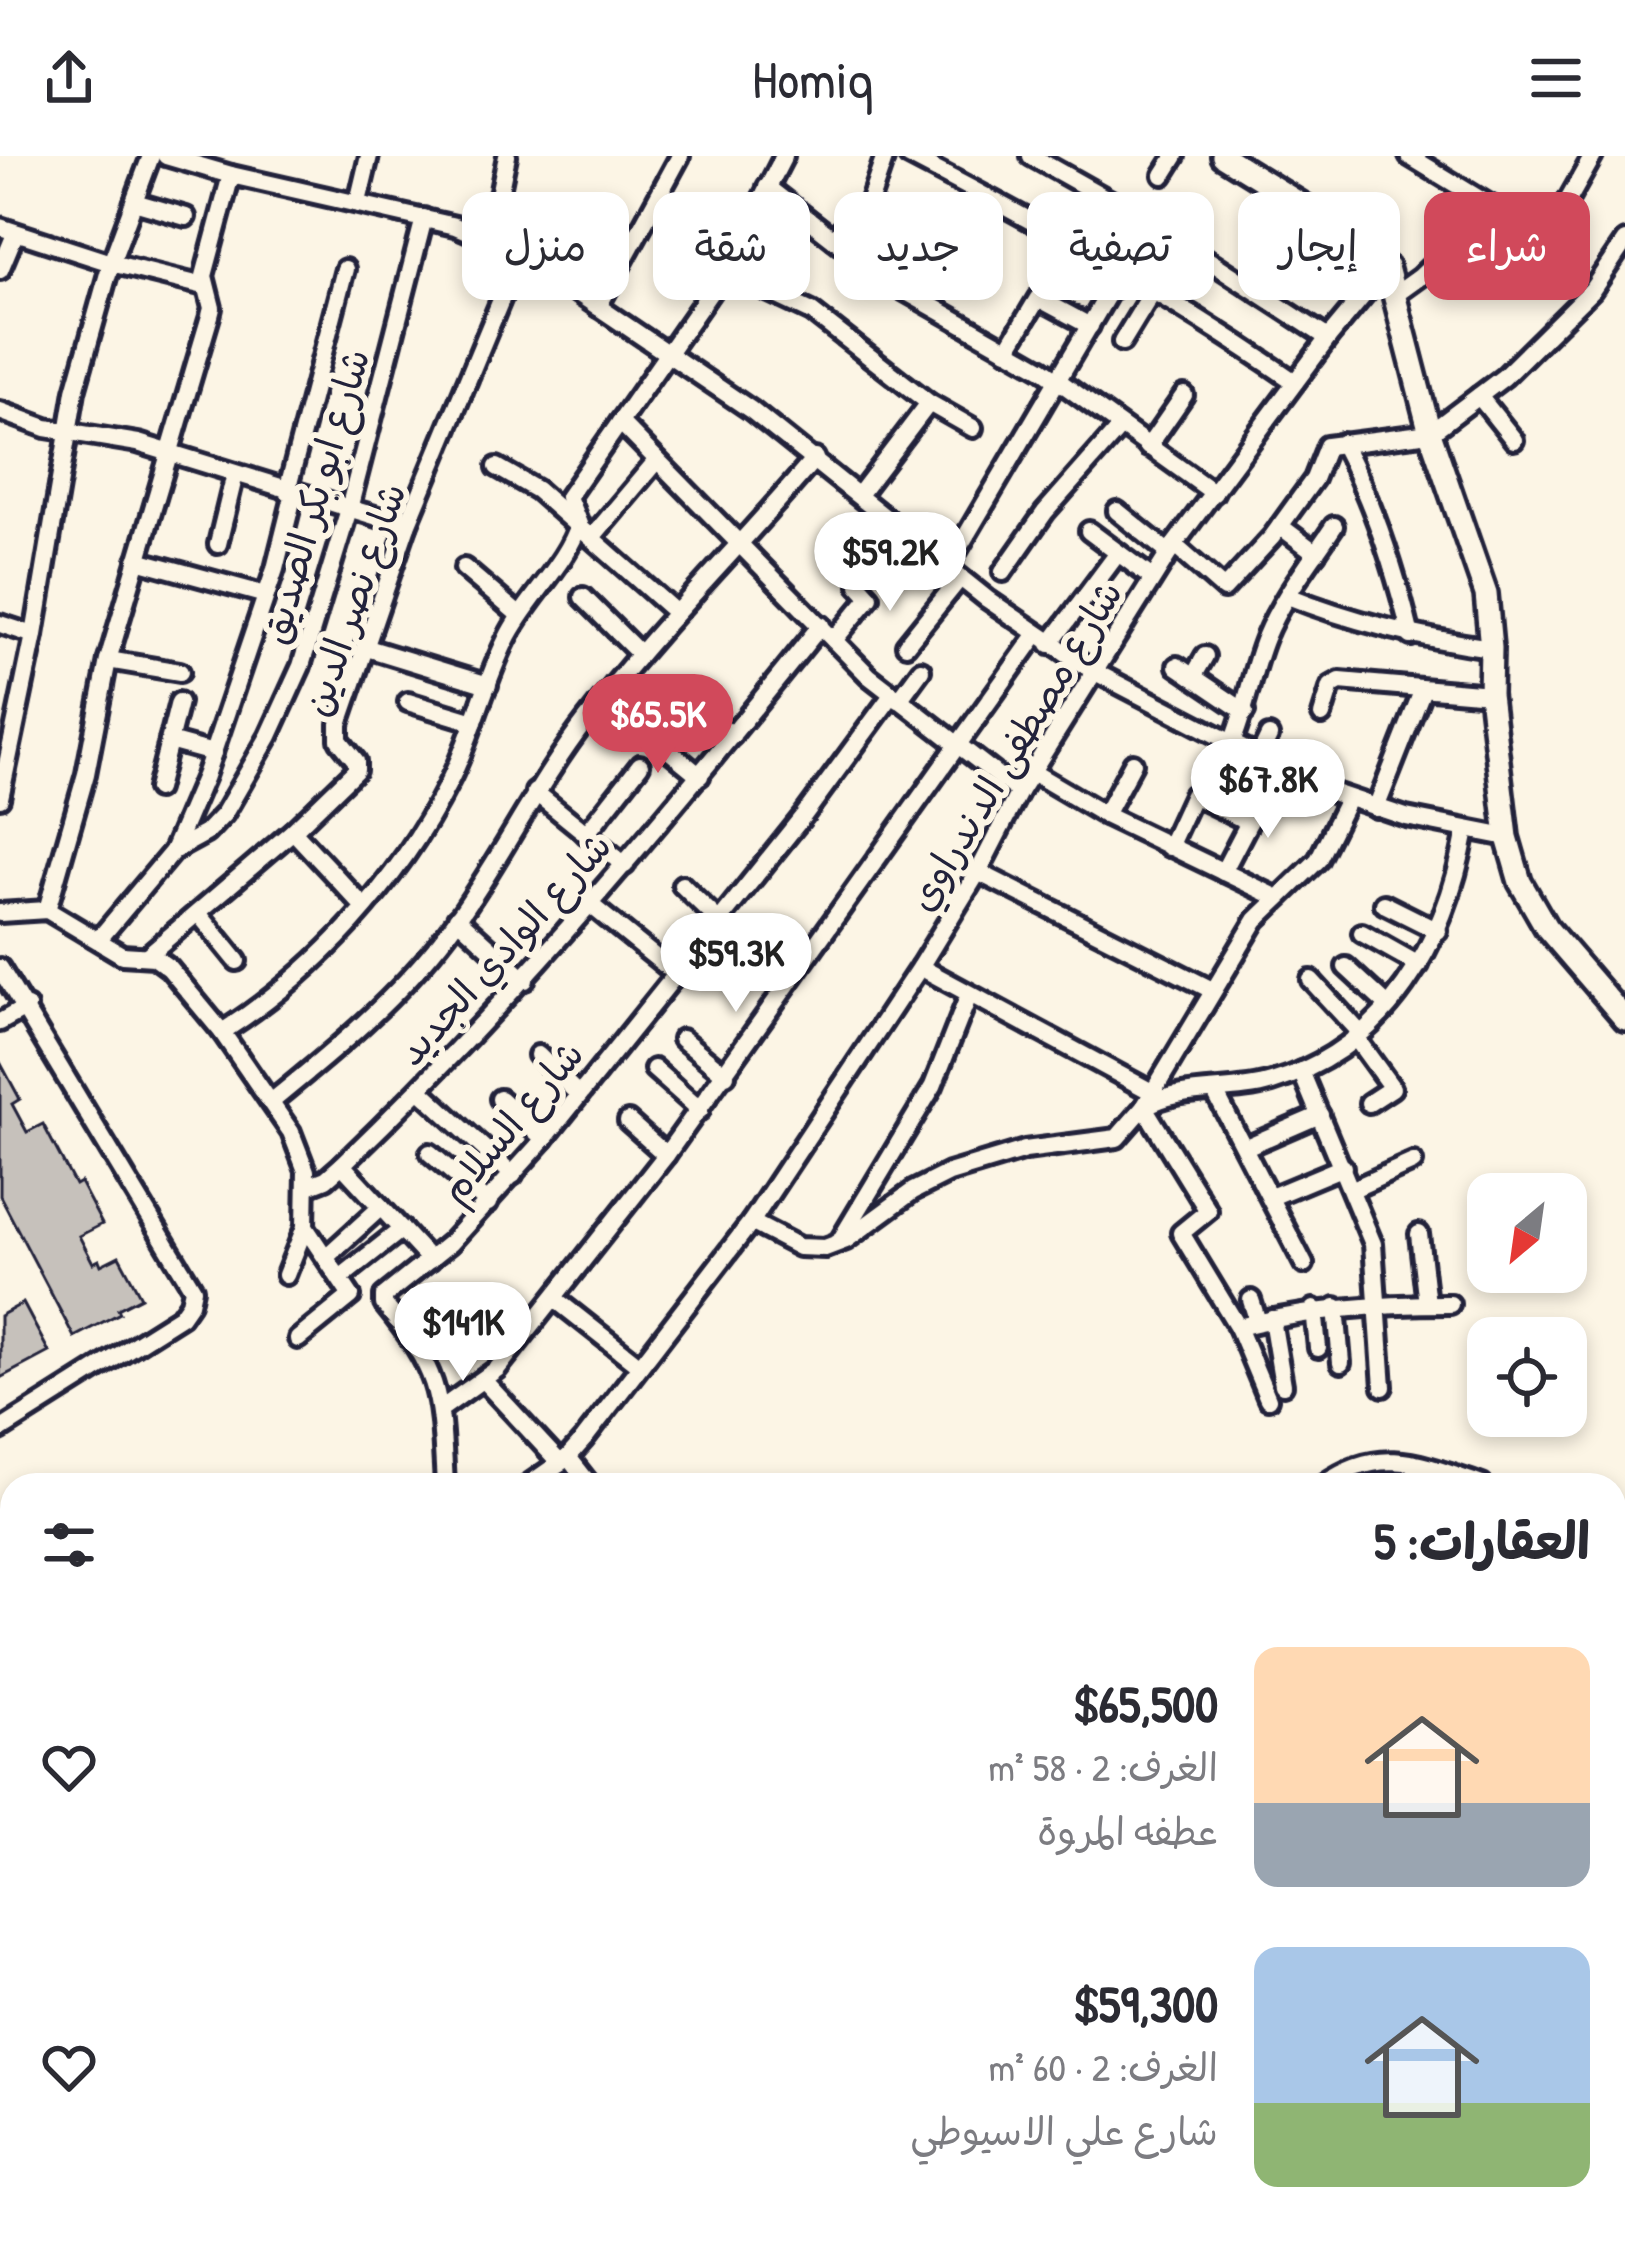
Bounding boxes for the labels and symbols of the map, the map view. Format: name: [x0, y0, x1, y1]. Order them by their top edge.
street label: شارع ابو بكر الصديق: [247, 342, 383, 650]
street label: شارع نصر الدين: [288, 475, 420, 723]
pin: $59.2K: [792, 512, 988, 614]
street label: شارع مصطفى الدندراوي: [894, 570, 1136, 922]
pin: $65.5K: [560, 674, 756, 776]
pin: $67.8K: [1170, 739, 1366, 841]
street label: شارع الوادي الجديد: [384, 820, 625, 1078]
pin: $59.3K: [638, 913, 834, 1015]
street label: شارع السلام: [427, 1028, 598, 1216]
north arrow: [1467, 1173, 1587, 1293]
pin: $141K: [379, 1282, 547, 1384]

